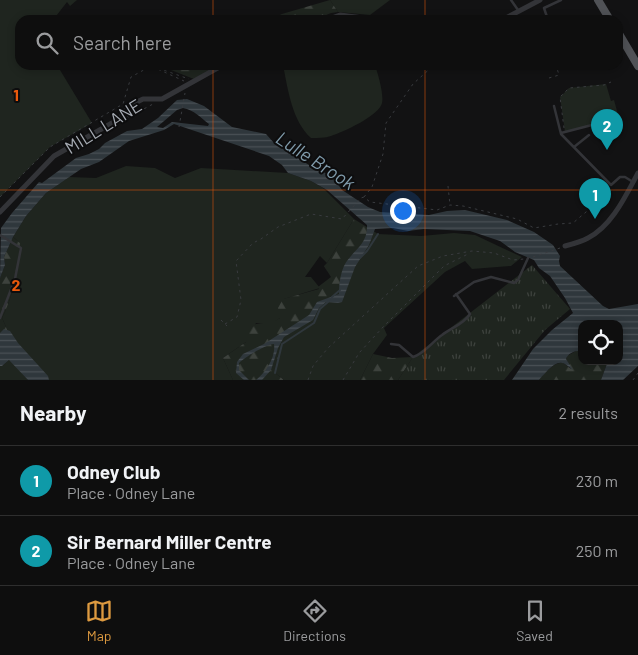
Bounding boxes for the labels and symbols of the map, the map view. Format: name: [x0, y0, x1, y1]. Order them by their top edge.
text: 1: [13, 85, 19, 104]
street label: MILL LANE: [61, 94, 145, 158]
pin: 2: [591, 109, 623, 150]
water label: Lulle Brook: [272, 126, 361, 195]
pin: 1: [579, 178, 611, 219]
your location: [390, 198, 416, 224]
text: 2: [12, 275, 21, 294]

